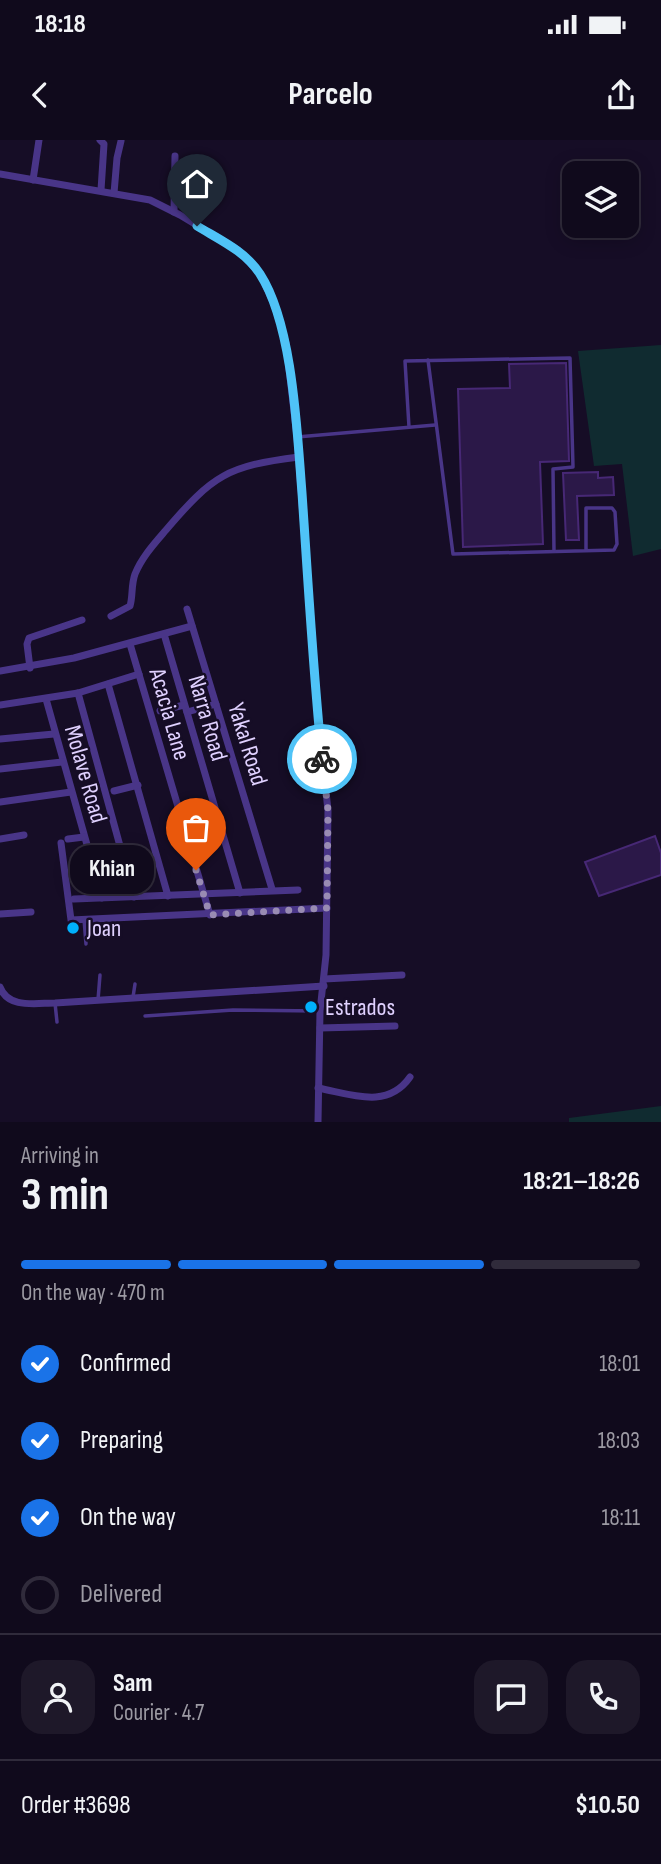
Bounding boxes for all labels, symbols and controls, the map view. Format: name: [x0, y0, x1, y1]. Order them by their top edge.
text: 18:18: [35, 9, 86, 40]
text: Parcelo: [288, 75, 373, 114]
icon: back: [21, 76, 59, 114]
icon: share: [602, 76, 640, 114]
pin: [167, 154, 227, 226]
map controls: [562, 161, 639, 238]
button: layers: [562, 161, 639, 238]
icon: home: [178, 165, 216, 203]
street label: Acacia Lane: [142, 664, 196, 763]
street label: Narra Road: [181, 672, 234, 764]
street label: Yakal Road: [221, 699, 274, 789]
street label: Molave Road: [58, 722, 113, 826]
courier: [287, 724, 357, 794]
icon: bike: [303, 740, 341, 778]
pin: [166, 798, 226, 870]
icon: bag: [177, 809, 215, 847]
callout: Khian: [70, 846, 154, 894]
text: Khian: [89, 855, 135, 883]
place label: Joan: [86, 914, 121, 943]
marker: Joan: [65, 920, 81, 936]
place label: Estrados: [325, 993, 395, 1022]
marker: Estrados: [303, 999, 319, 1015]
text: Arriving in: [21, 1142, 99, 1170]
text: 18:21–18:26: [523, 1166, 640, 1197]
text: 3 min: [21, 1168, 109, 1223]
text: On the way · 470 m: [21, 1279, 165, 1307]
icon: check: [21, 1345, 59, 1383]
text: Confirmed: [80, 1348, 171, 1379]
text: 18:01: [599, 1350, 640, 1378]
icon: check: [21, 1422, 59, 1460]
text: Preparing: [80, 1425, 163, 1456]
text: 18:03: [598, 1427, 640, 1455]
icon: check: [21, 1499, 59, 1537]
text: On the way: [80, 1502, 176, 1533]
text: 18:11: [601, 1504, 640, 1532]
text: Delivered: [80, 1579, 162, 1610]
button: person: [21, 1660, 95, 1734]
button: chat: [474, 1660, 548, 1734]
button: phone: [566, 1660, 640, 1734]
text: Sam: [113, 1668, 153, 1699]
text: Courier · 4.7: [113, 1699, 204, 1727]
text: Order #3698: [21, 1790, 131, 1821]
text: $10.50: [575, 1790, 640, 1821]

